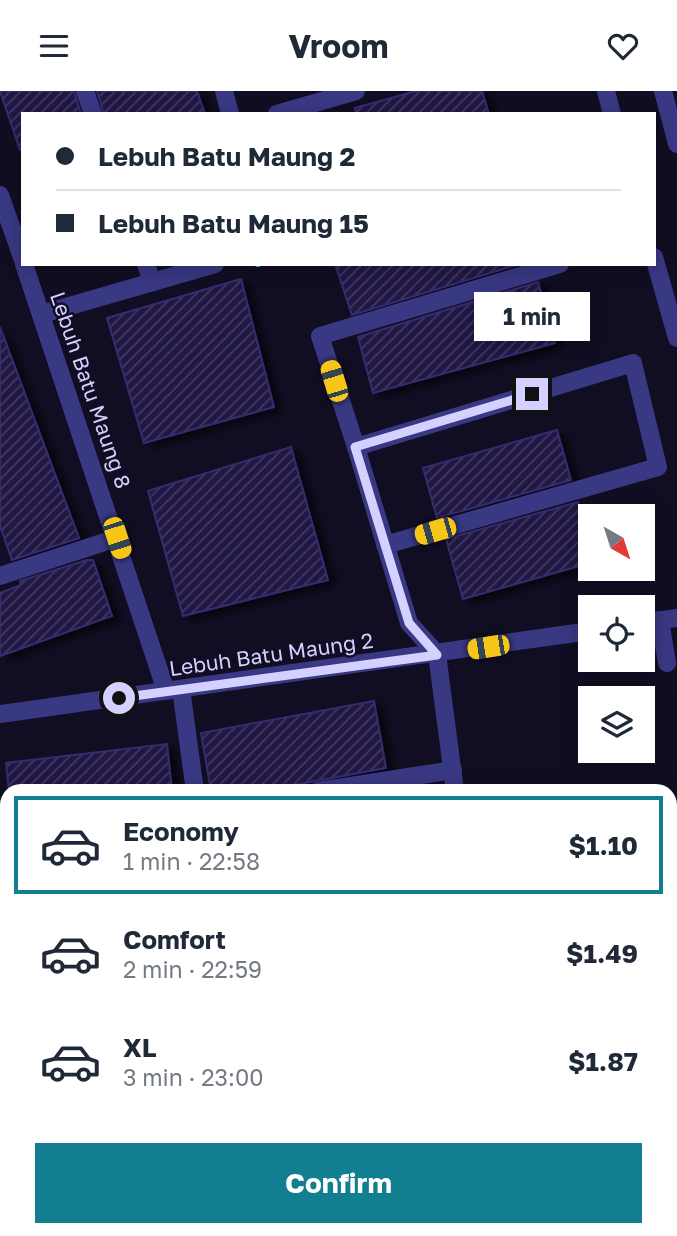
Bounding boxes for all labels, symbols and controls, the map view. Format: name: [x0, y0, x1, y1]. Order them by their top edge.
icon: menu: [35, 27, 73, 65]
text: Vroom: [289, 27, 389, 65]
icon: heart: [604, 27, 642, 65]
text: Lebuh Batu Maung 2: [98, 141, 355, 172]
text: Lebuh Batu Maung 15: [98, 208, 369, 239]
street label: Lebuh Batu Maung 8: [45, 288, 137, 492]
callout: 1 min: [474, 293, 590, 341]
text: 1 min: [503, 302, 561, 330]
car: [318, 358, 351, 404]
route end: [516, 378, 548, 410]
north arrow: [578, 504, 654, 581]
map controls: [578, 504, 655, 763]
car: [101, 515, 134, 561]
car: [412, 515, 459, 547]
button: locate: [578, 595, 655, 672]
street label: Lebuh Batu Maung 2: [167, 627, 375, 681]
car: [466, 633, 511, 661]
route start: [103, 682, 135, 714]
button: layers: [578, 686, 655, 763]
icon: car: [39, 814, 102, 877]
text: Economy: [123, 816, 239, 847]
text: $1.10: [569, 830, 638, 861]
text: 1 min · 22:58: [123, 847, 260, 875]
icon: car: [39, 922, 102, 985]
text: Comfort: [123, 924, 226, 955]
text: $1.49: [566, 938, 638, 969]
text: 2 min · 22:59: [123, 955, 262, 983]
icon: car: [39, 1030, 102, 1093]
text: XL: [123, 1032, 157, 1063]
text: $1.87: [568, 1046, 638, 1077]
text: 3 min · 23:00: [123, 1063, 263, 1091]
button: Confirm: [35, 1143, 642, 1223]

